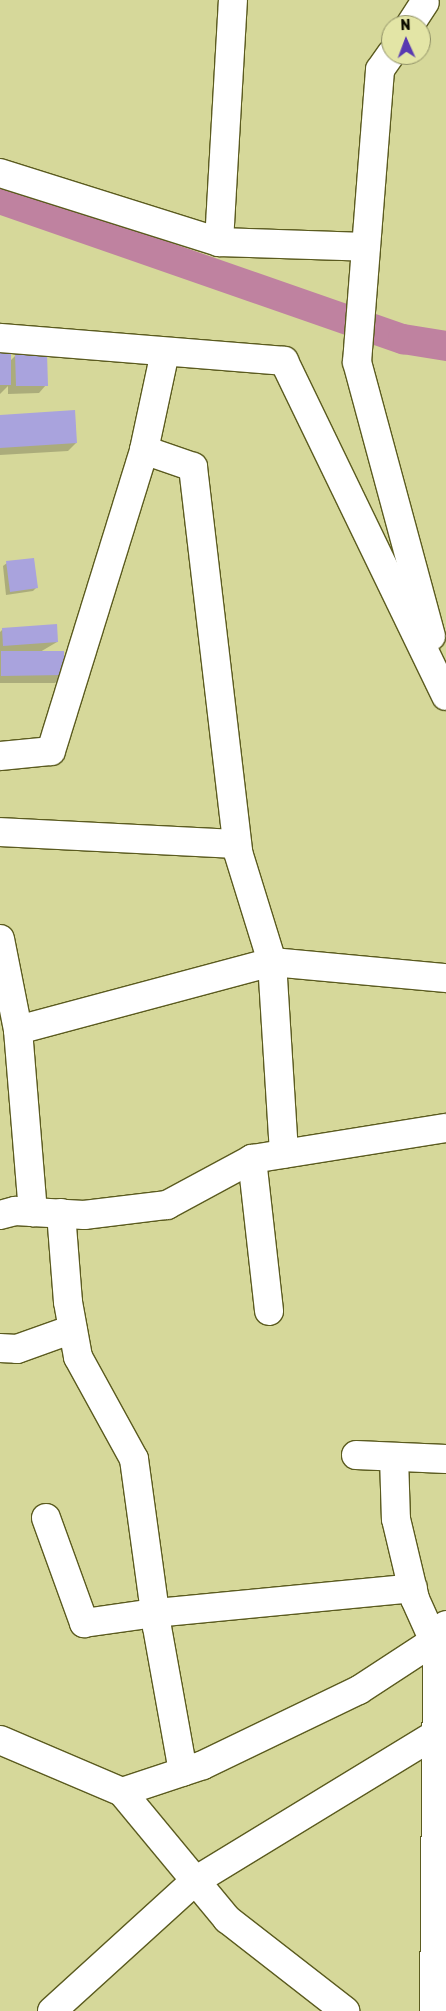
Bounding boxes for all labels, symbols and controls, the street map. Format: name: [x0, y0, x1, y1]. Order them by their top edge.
north arrow: [381, 15, 431, 65]
text: N: [400, 17, 411, 34]

